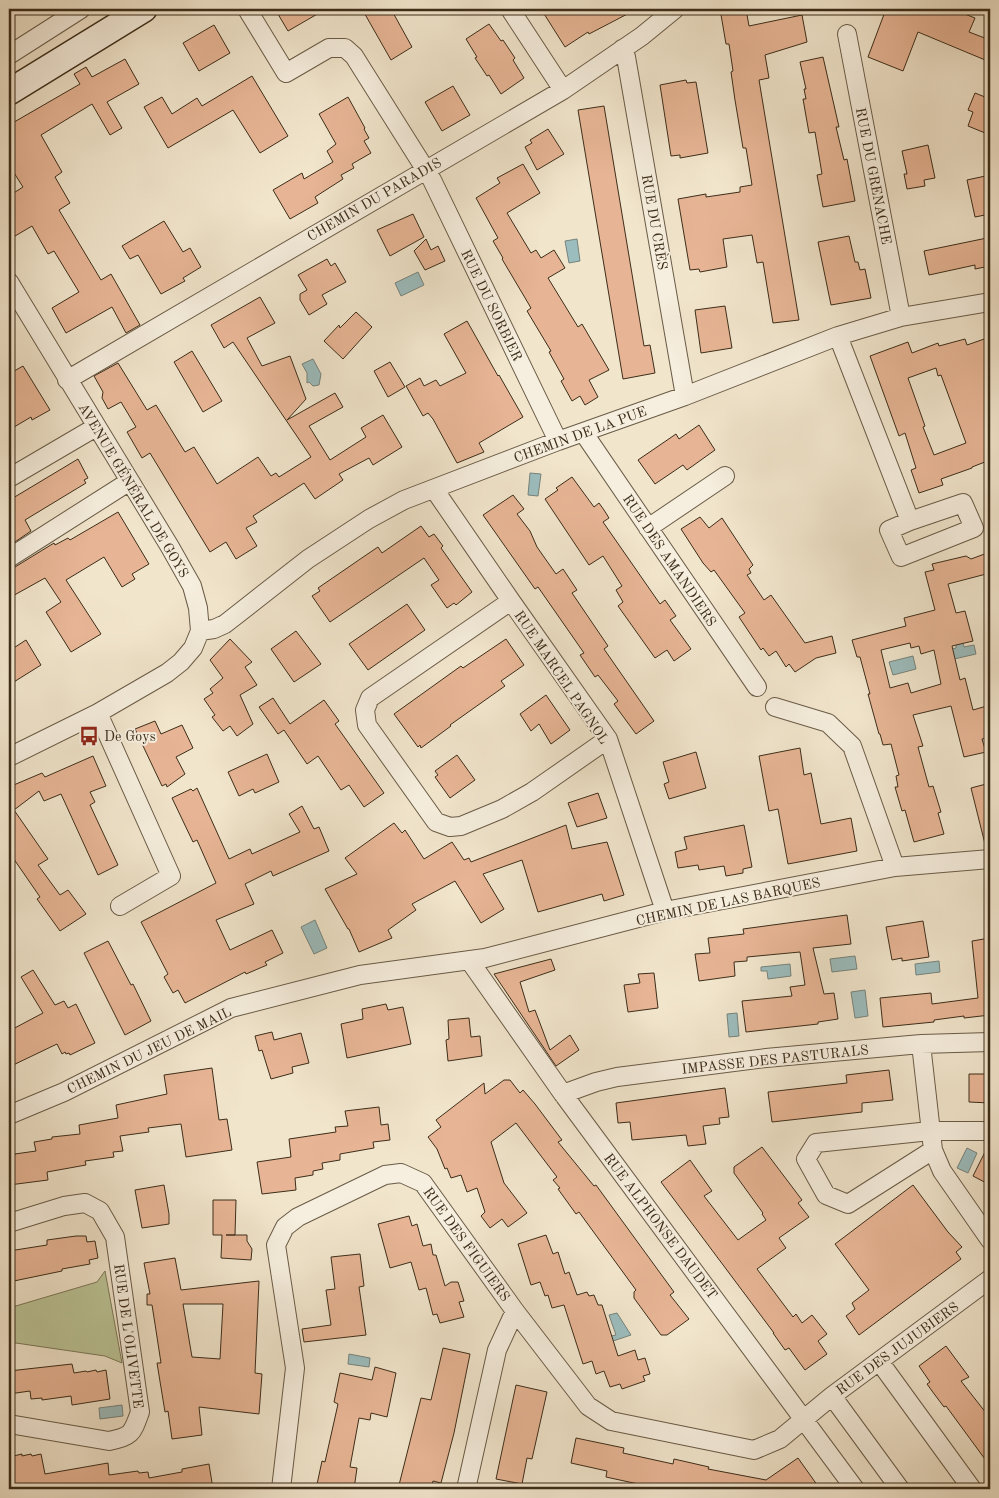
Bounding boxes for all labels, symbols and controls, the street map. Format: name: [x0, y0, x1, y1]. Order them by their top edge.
street label: RUE DU GRENACHE: [853, 106, 893, 246]
street label: CHEMIN DU PARADIS: [305, 156, 444, 244]
street label: RUE DU CRÈS: [639, 173, 672, 271]
street label: RUE DU SORBIER: [458, 247, 524, 364]
street label: AVENUE GÉNÉRAL DE GOYS: [75, 399, 193, 580]
street label: CHEMIN DE LA PUE: [512, 404, 649, 466]
street label: RUE DES AMANDIERS: [620, 492, 719, 629]
street label: RUE MARCEL PAGNOL: [511, 608, 611, 747]
bus stop icon: De Goys: [78, 725, 100, 747]
place label: De Goys: [104, 730, 156, 744]
street label: CHEMIN DE LAS BARQUES: [635, 876, 822, 928]
street label: CHEMIN DU JEU DE MAIL: [65, 1005, 234, 1097]
street label: IMPASSE DES PASTURALS: [681, 1043, 869, 1077]
street label: RUE ALPHONSE DAUDET: [601, 1151, 720, 1302]
street label: RUE DES FIGUIERS: [420, 1185, 512, 1304]
street label: RUE DE L'OLIVETTE: [111, 1263, 145, 1409]
street label: RUE DES JUJUBIERS: [834, 1300, 961, 1398]

